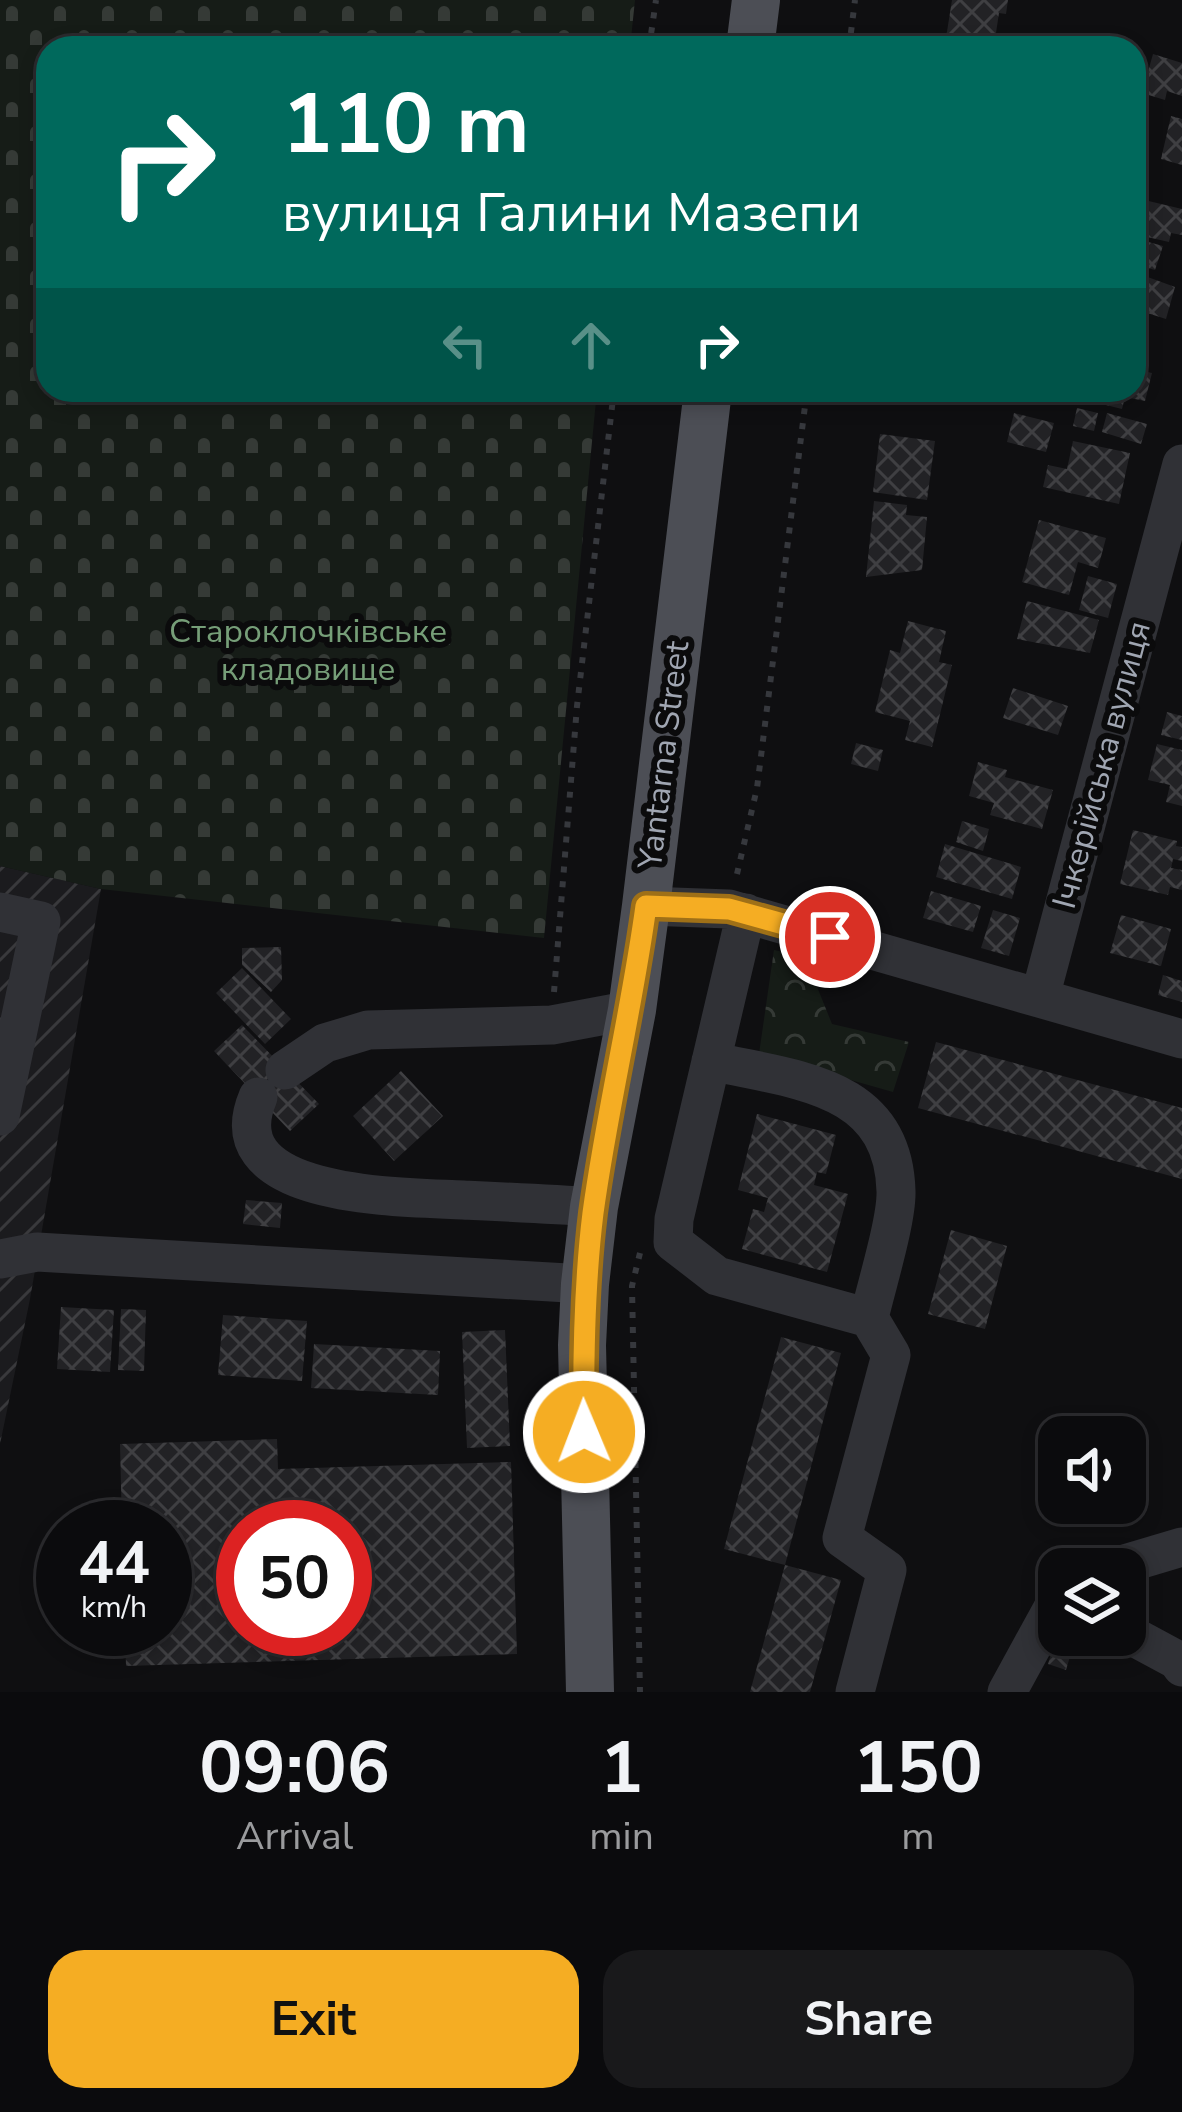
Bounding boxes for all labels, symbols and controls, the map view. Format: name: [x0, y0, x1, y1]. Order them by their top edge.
text: 110 m: [282, 67, 530, 182]
icon: right: [84, 84, 240, 240]
text: вулиця Галини Мазепи: [282, 176, 861, 250]
icon: left: [432, 312, 498, 378]
icon: ahead: [558, 312, 624, 378]
icon: right: [684, 312, 750, 378]
park label: Староклочківське кладовище: [169, 609, 447, 692]
street label: Ічкерійська вулиця: [1042, 616, 1162, 914]
street label: Yantarna Street: [628, 638, 700, 872]
pin: [779, 886, 881, 988]
icon: arrive: [797, 904, 863, 970]
position arrow: [521, 1369, 647, 1495]
map controls: [1038, 1416, 1146, 1656]
button: sound: [1038, 1416, 1146, 1524]
speed limit sign: 50: [216, 1500, 372, 1656]
text: 44: [78, 1522, 150, 1604]
button: layers: [1038, 1548, 1146, 1656]
text: km/h: [81, 1587, 147, 1628]
text: 09:06: [199, 1719, 390, 1817]
text: 1: [600, 1719, 643, 1817]
text: 150: [853, 1719, 983, 1817]
text: Arrival: [236, 1810, 353, 1863]
text: min: [589, 1810, 654, 1863]
text: m: [901, 1810, 935, 1863]
button: Exit: [48, 1950, 579, 2088]
button: Share: [603, 1950, 1134, 2088]

